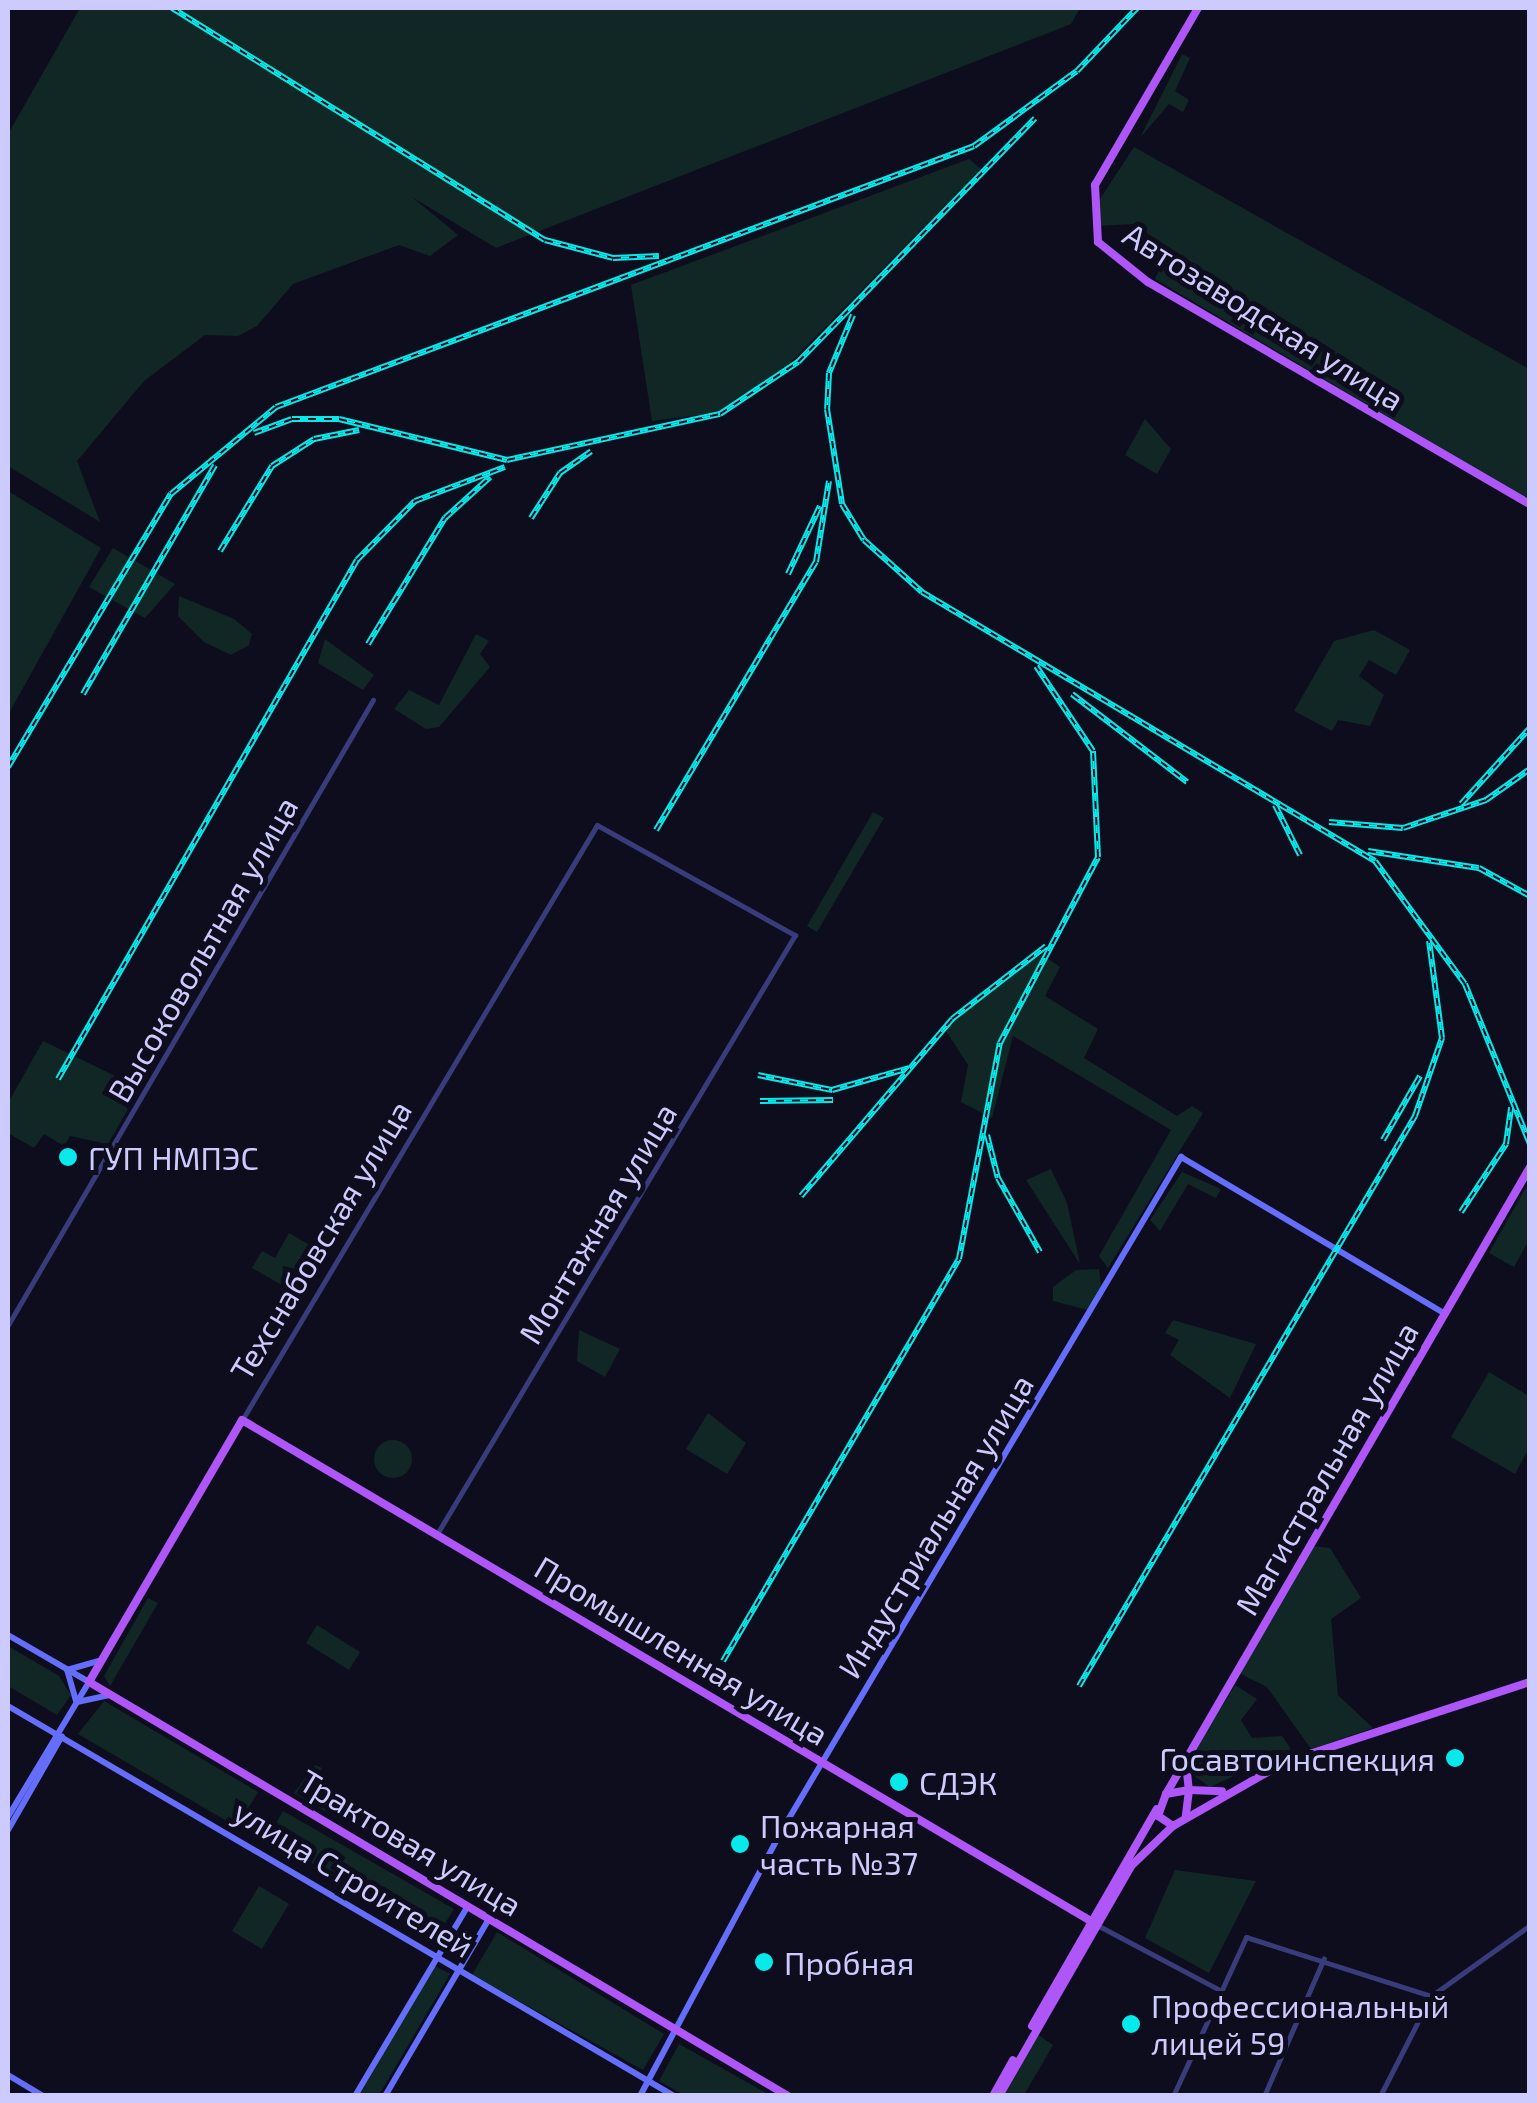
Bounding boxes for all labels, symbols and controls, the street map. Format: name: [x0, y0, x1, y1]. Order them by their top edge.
street label: Автозаводская улица: [1117, 214, 1411, 418]
street label: Высоковольтная улица: [99, 790, 305, 1108]
street label: Техснабовская улица: [221, 1093, 419, 1387]
street label: Монтажная улица: [510, 1096, 684, 1350]
place label: ГУП НМПЭС: [88, 1138, 259, 1176]
marker: ГУП НМПЭС: [57, 1146, 79, 1168]
street label: Магистральная улица: [1226, 1315, 1426, 1621]
street label: Индустриальная улица: [829, 1367, 1041, 1685]
street label: Промышленная улица: [528, 1547, 836, 1753]
place label: Госавтоинспекция: [1159, 1739, 1435, 1777]
marker: Госавтоинспекция: [1444, 1747, 1466, 1769]
street label: Трактовая улица: [293, 1761, 529, 1923]
place label: СДЭК: [919, 1763, 997, 1801]
marker: СДЭК: [888, 1771, 910, 1793]
street label: улица Строителей: [227, 1791, 481, 1965]
place label: Пожарная часть №37: [760, 1807, 918, 1882]
marker: Пожарная часть №37: [729, 1833, 751, 1855]
place label: Пробная: [784, 1943, 914, 1981]
marker: Пробная: [753, 1951, 775, 1973]
place label: Профессиональный лицей 59: [1151, 1987, 1449, 2062]
marker: Профессиональный лицей 59: [1120, 2013, 1142, 2035]

